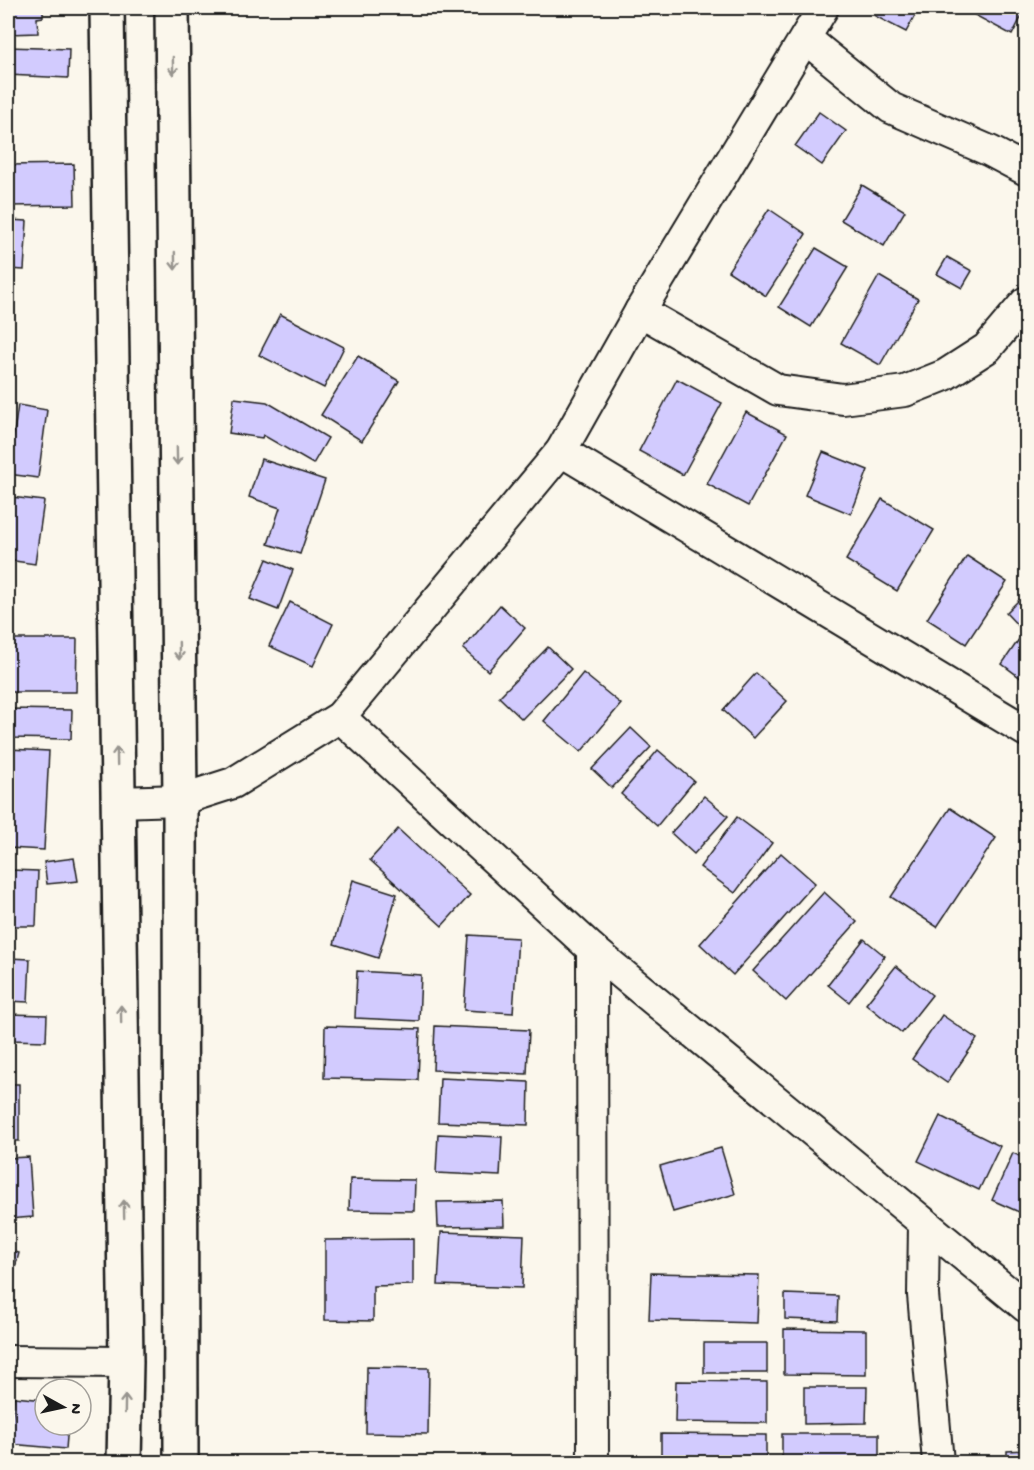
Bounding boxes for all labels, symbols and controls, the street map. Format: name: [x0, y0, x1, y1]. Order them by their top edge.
one-way arrow: [167, 55, 179, 75]
one-way arrow: [169, 250, 181, 270]
one-way arrow: [171, 445, 183, 465]
one-way arrow: [173, 640, 185, 660]
one-way arrow: [112, 747, 123, 767]
one-way arrow: [115, 1005, 127, 1025]
one-way arrow: [118, 1200, 130, 1220]
north arrow: [33, 1377, 93, 1437]
one-way arrow: [120, 1395, 131, 1415]
text: N: [64, 1402, 85, 1416]

